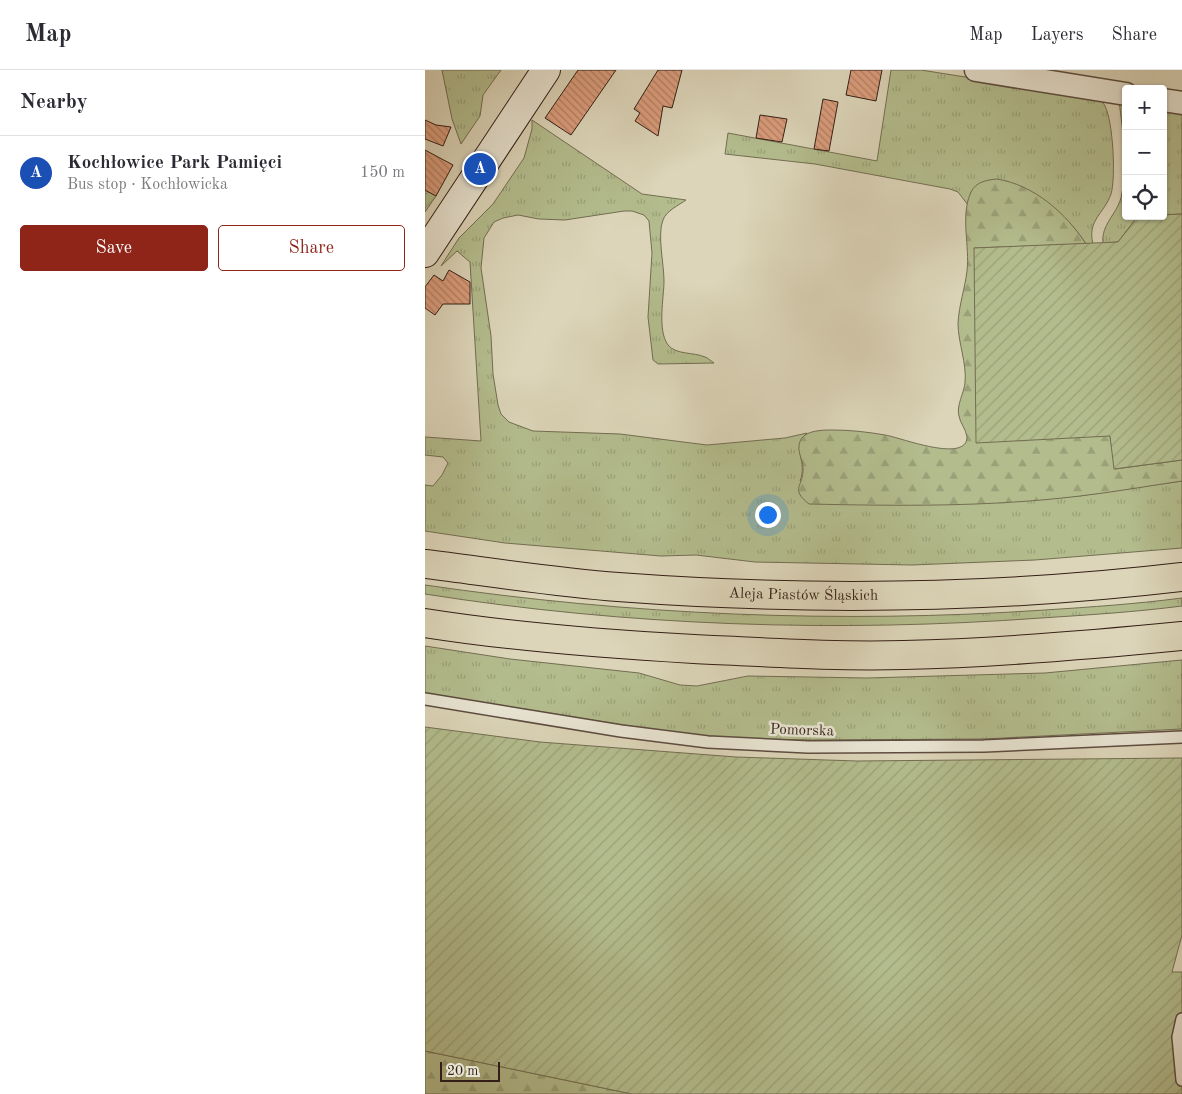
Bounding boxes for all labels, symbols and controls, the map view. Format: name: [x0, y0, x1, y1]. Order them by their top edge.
text: Map: [25, 23, 72, 47]
text: Map: [969, 26, 1003, 44]
text: Layers: [1031, 26, 1083, 44]
text: Share: [1111, 26, 1157, 44]
map controls: [1122, 85, 1167, 220]
button: +: [1122, 85, 1167, 130]
text: Nearby: [20, 92, 88, 113]
button: −: [1122, 130, 1167, 175]
pin: A: [464, 150, 496, 188]
text: Kochłowice Park Pamięci: [67, 154, 282, 173]
text: A: [30, 165, 42, 181]
text: 150 m: [360, 165, 405, 181]
button: locate: [1122, 175, 1167, 220]
text: Bus stop · Kochłowicka: [67, 177, 228, 193]
button: Save: [20, 225, 208, 271]
button: Share: [218, 225, 405, 271]
your location: [755, 502, 781, 528]
street label: Aleja Piastów Śląskich: [728, 584, 878, 603]
street label: Pomorska: [770, 722, 835, 740]
scale bar: [440, 1059, 500, 1082]
text: 20 m: [447, 1064, 478, 1078]

